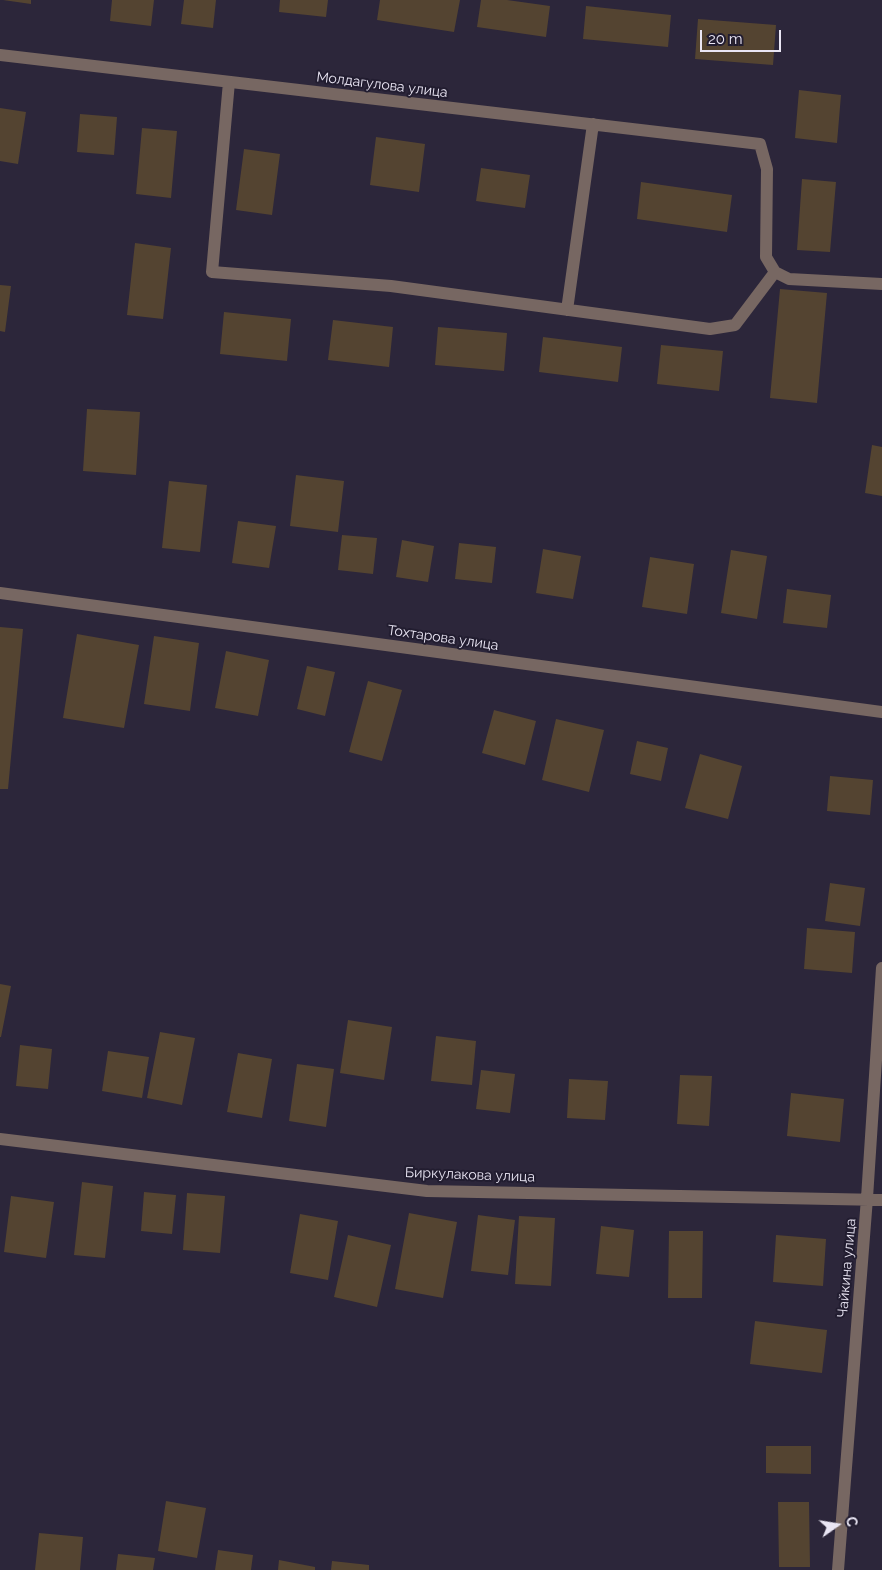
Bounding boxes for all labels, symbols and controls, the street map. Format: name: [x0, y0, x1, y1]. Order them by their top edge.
scale bar: [702, 20, 783, 52]
text: 20 m: [708, 30, 743, 48]
street label: Молдагулова улица: [315, 69, 449, 101]
street label: Тохтарова улица: [386, 622, 500, 654]
street label: Биркулакова улица: [405, 1164, 535, 1186]
street label: Чайкина улица: [834, 1218, 860, 1318]
north arrow: [812, 1500, 862, 1550]
text: С: [843, 1515, 860, 1528]

